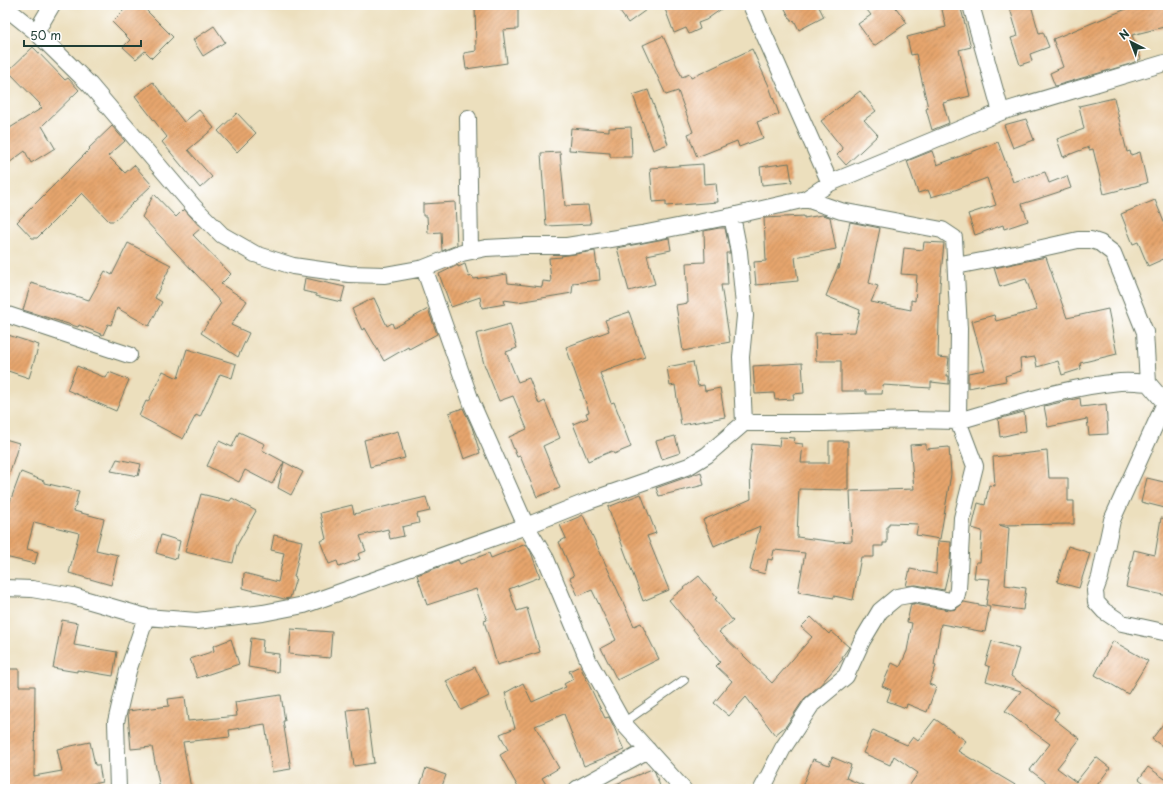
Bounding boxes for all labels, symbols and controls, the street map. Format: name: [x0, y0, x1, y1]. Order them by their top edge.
scale bar: [24, 22, 141, 48]
north arrow: [1111, 22, 1151, 62]
text: N: [1115, 25, 1133, 43]
text: 50 m: [30, 26, 61, 44]

